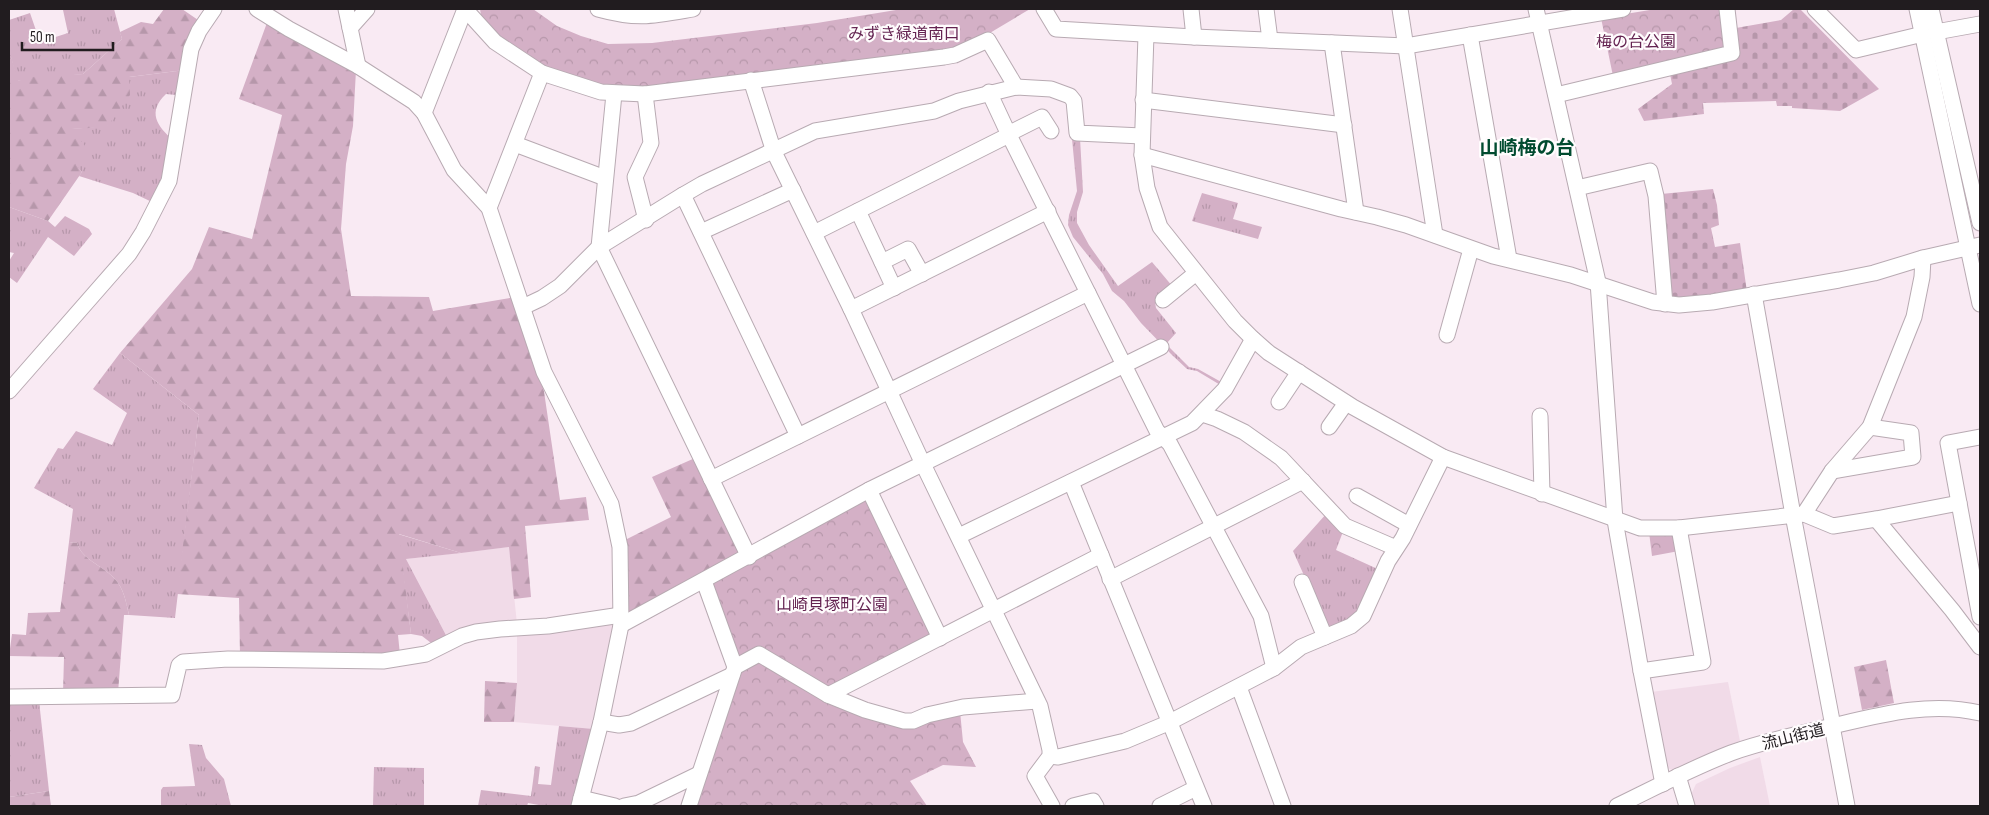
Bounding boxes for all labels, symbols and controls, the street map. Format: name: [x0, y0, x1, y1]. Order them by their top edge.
scale bar: [22, 20, 114, 52]
park label: みずき緑道南口: [848, 25, 960, 44]
text: 50 m: [30, 28, 55, 47]
park label: 梅の台公園: [1596, 33, 1676, 52]
district label: 山崎梅の台: [1479, 137, 1575, 160]
park label: 山崎貝塚町公園: [776, 596, 888, 615]
street label: 流山街道: [1760, 720, 1827, 754]

